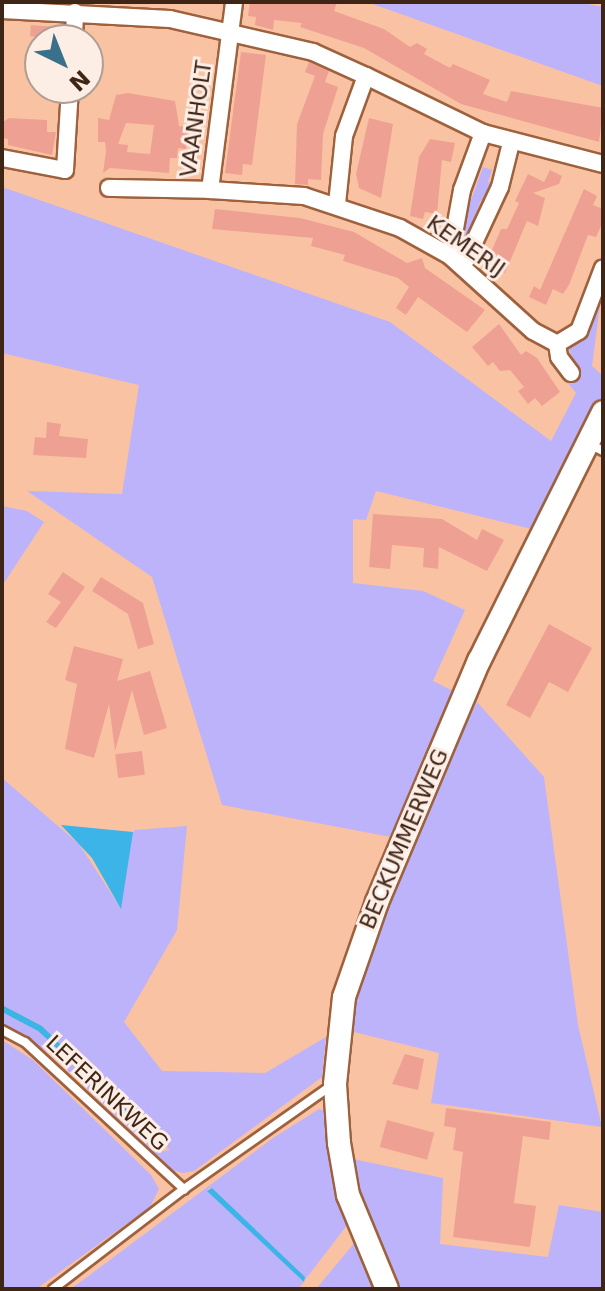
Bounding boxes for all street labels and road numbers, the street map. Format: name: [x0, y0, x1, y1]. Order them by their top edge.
street label: VAANHOLT: [175, 59, 217, 179]
street label: KEMERIJ: [422, 210, 510, 282]
street label: BECKUMMERWEG: [354, 745, 454, 933]
street label: LEFERINKWEG: [40, 1030, 174, 1156]

